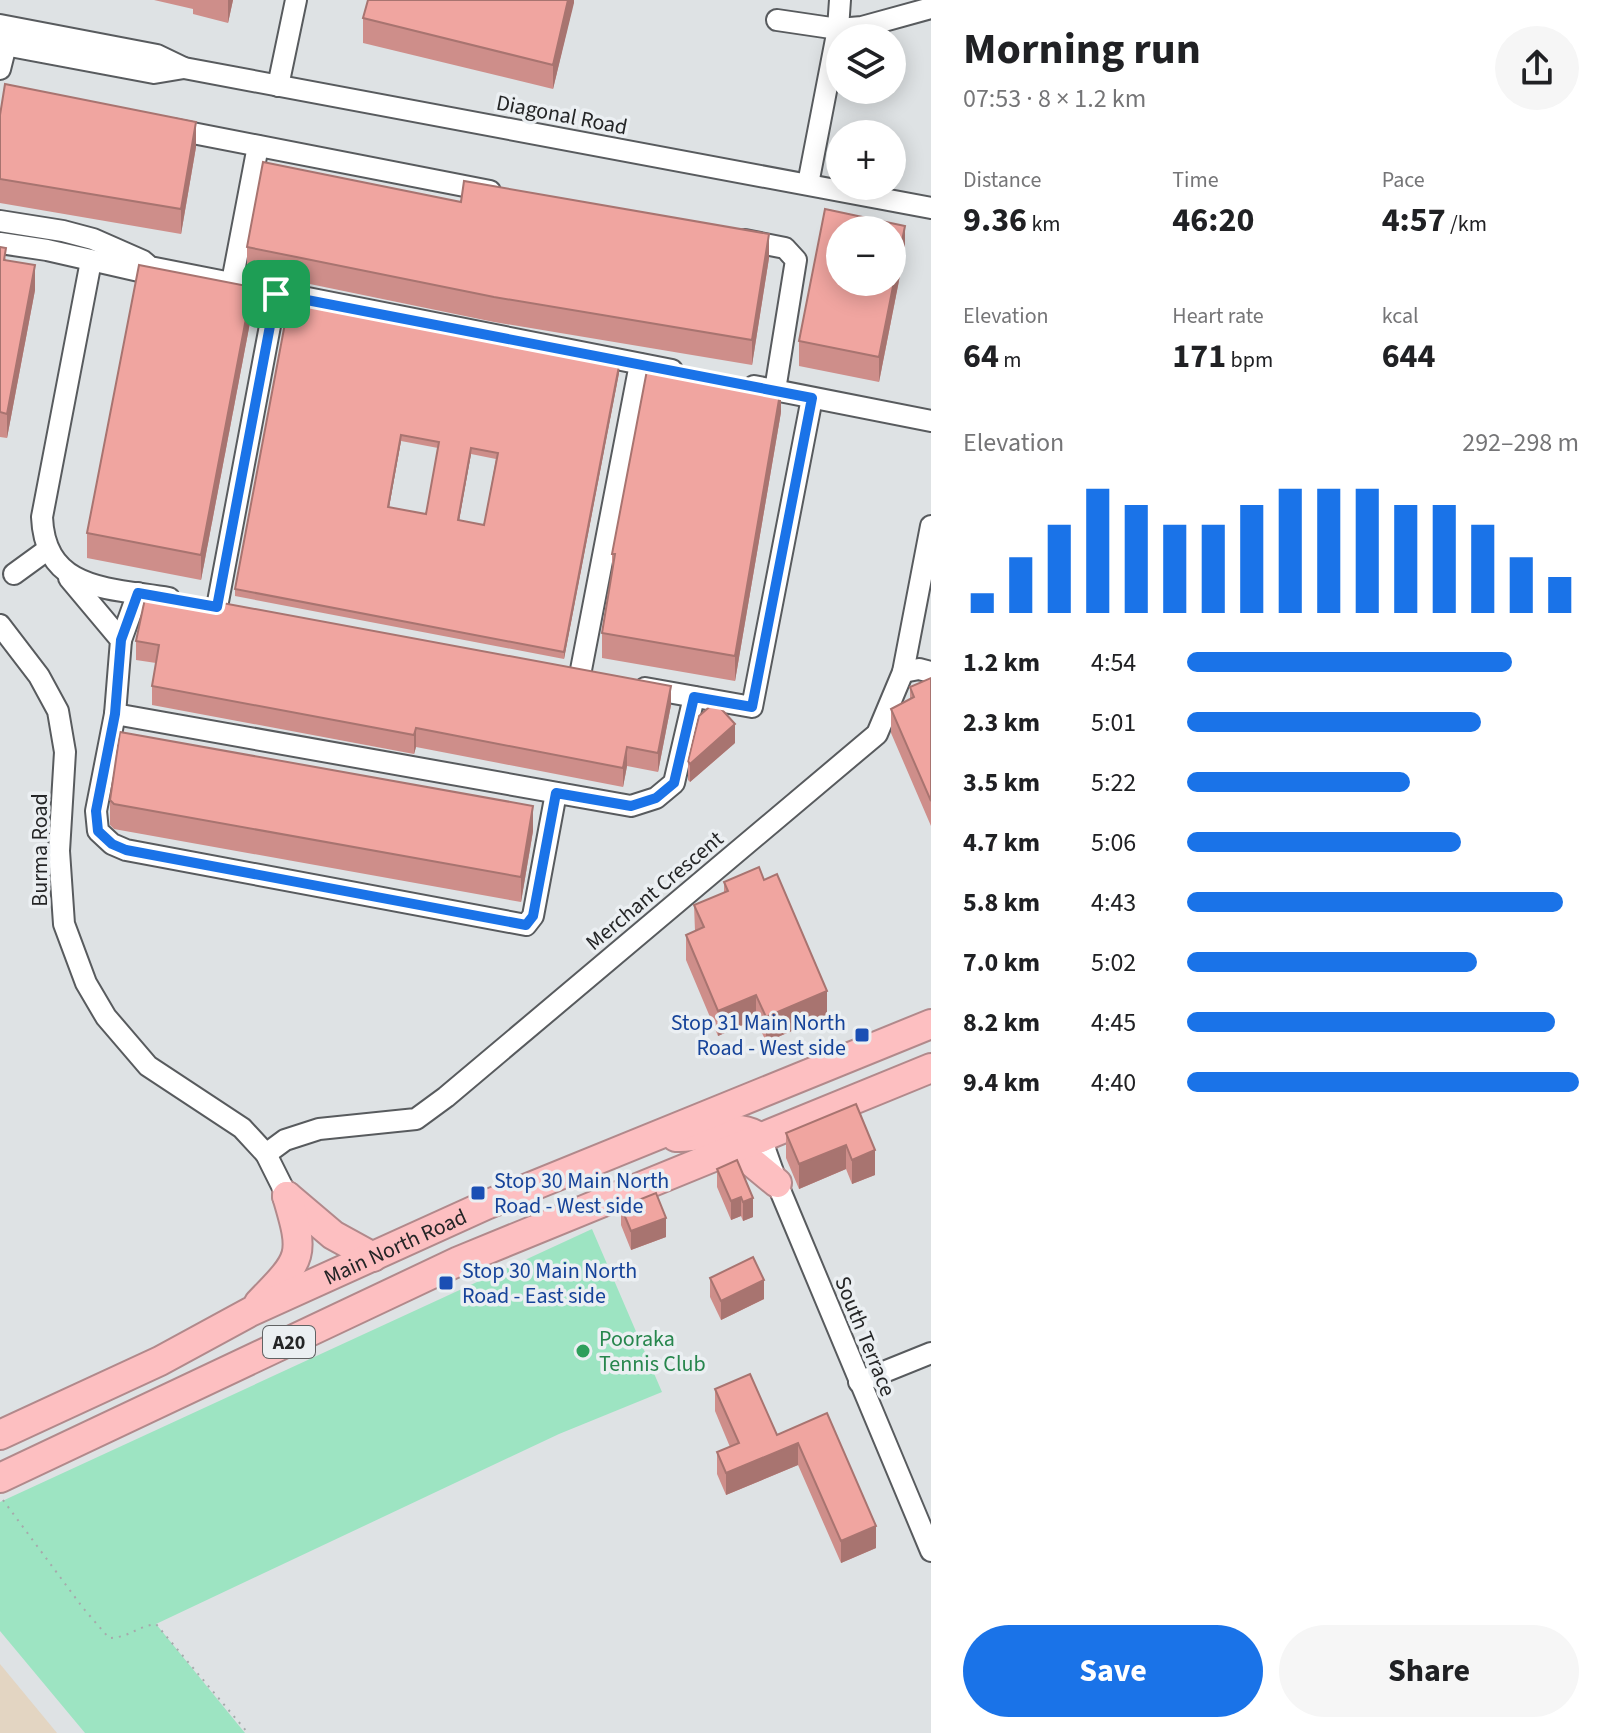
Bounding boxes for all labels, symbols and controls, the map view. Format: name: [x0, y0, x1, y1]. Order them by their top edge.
text: Morning run: [963, 18, 1201, 81]
map controls: [826, 24, 906, 296]
button: layers: [826, 24, 906, 104]
button: share: [1495, 26, 1579, 110]
text: 07:53 · 8 × 1.2 km: [963, 80, 1146, 117]
street label: Diagonal Road: [493, 87, 630, 143]
button: +: [826, 120, 906, 200]
text: Distance: [963, 164, 1041, 196]
text: Time: [1172, 164, 1219, 196]
text: Pace: [1382, 164, 1425, 196]
text: 9.36: [963, 196, 1027, 245]
text: 46:20: [1172, 196, 1254, 245]
text: 4:57: [1382, 196, 1446, 245]
text: km: [1027, 208, 1061, 240]
text: /km: [1446, 208, 1487, 240]
button: −: [826, 216, 906, 296]
pin: [242, 260, 310, 328]
icon: arrive: [254, 272, 298, 316]
text: Elevation: [963, 300, 1049, 332]
text: Heart rate: [1172, 300, 1264, 332]
text: kcal: [1382, 300, 1419, 332]
text: 64: [963, 332, 999, 381]
text: 171: [1172, 332, 1226, 381]
text: 644: [1382, 332, 1436, 381]
text: m: [999, 344, 1022, 376]
text: bpm: [1226, 344, 1273, 376]
text: Elevation: [963, 424, 1064, 461]
text: 292–298 m: [1462, 424, 1579, 461]
text: 1.2 km: [963, 644, 1040, 681]
text: 4:54: [1091, 644, 1136, 681]
text: 2.3 km: [963, 704, 1040, 741]
text: 5:01: [1091, 704, 1136, 741]
text: 3.5 km: [963, 764, 1040, 801]
text: 5:22: [1091, 764, 1136, 801]
street label: Burma Road: [24, 793, 56, 907]
street label: Merchant Crescent: [579, 823, 731, 958]
text: 4.7 km: [963, 824, 1040, 861]
text: 5:06: [1091, 824, 1136, 861]
text: 5.8 km: [963, 884, 1040, 921]
text: 4:43: [1091, 884, 1136, 921]
text: 7.0 km: [963, 944, 1040, 981]
text: 5:02: [1091, 944, 1136, 981]
text: 8.2 km: [963, 1004, 1040, 1041]
text: 4:45: [1091, 1004, 1136, 1041]
place label: Stop 31 Main North Road - West side: [671, 1007, 846, 1064]
marker: Stop 31 Main North Road - West side: [853, 1026, 871, 1044]
text: 9.4 km: [963, 1064, 1040, 1101]
text: 4:40: [1091, 1064, 1136, 1101]
place label: Stop 30 Main North Road - West side: [494, 1165, 669, 1222]
marker: Stop 30 Main North Road - West side: [469, 1184, 487, 1202]
street label: Main North Road: [319, 1201, 472, 1293]
place label: Stop 30 Main North Road - East side: [462, 1255, 637, 1312]
street label: South Terrace: [826, 1271, 904, 1401]
marker: Stop 30 Main North Road - East side: [437, 1274, 455, 1292]
place label: Pooraka Tennis Club: [599, 1323, 706, 1380]
road number: A20: [263, 1326, 315, 1358]
marker: Pooraka Tennis Club: [574, 1342, 592, 1360]
button: Save: [963, 1625, 1263, 1717]
button: Share: [1279, 1625, 1579, 1717]

